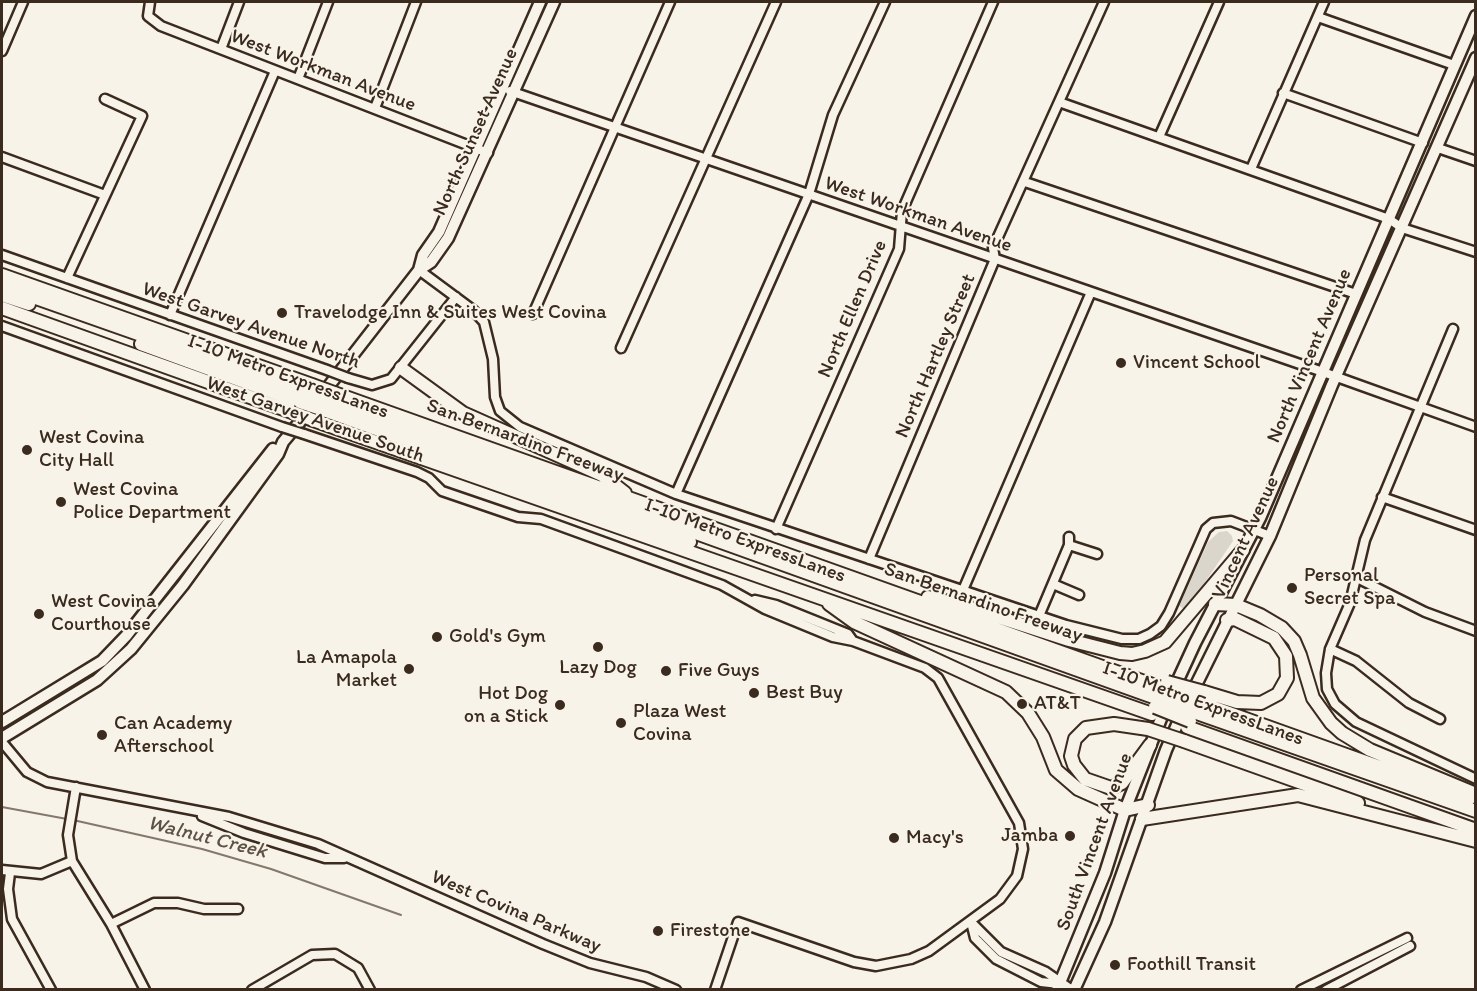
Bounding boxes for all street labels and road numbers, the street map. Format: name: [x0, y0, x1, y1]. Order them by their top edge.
street label: West Workman Avenue: [227, 25, 419, 117]
street label: North Sunset Avenue: [428, 45, 524, 219]
street label: West Workman Avenue: [821, 172, 1015, 258]
street label: North Ellen Drive: [813, 237, 893, 381]
street label: North Vincent Avenue: [1262, 265, 1358, 447]
street label: North Hartley Street: [891, 270, 981, 442]
street label: West Garvey Avenue North: [139, 277, 363, 375]
street label: I-10 Metro ExpressLanes: [184, 329, 392, 425]
street label: West Garvey Avenue South: [203, 371, 427, 469]
street label: San Bernardino Freeway: [423, 394, 627, 488]
street label: Vincent Avenue: [1207, 473, 1285, 603]
street label: I-10 Metro ExpressLanes: [641, 493, 849, 589]
street label: San Bernardino Freeway: [881, 558, 1085, 648]
street label: I-10 Metro ExpressLanes: [1099, 656, 1307, 752]
street label: South Vincent Avenue: [1052, 750, 1138, 934]
street label: West Covina Parkway: [428, 865, 604, 959]

